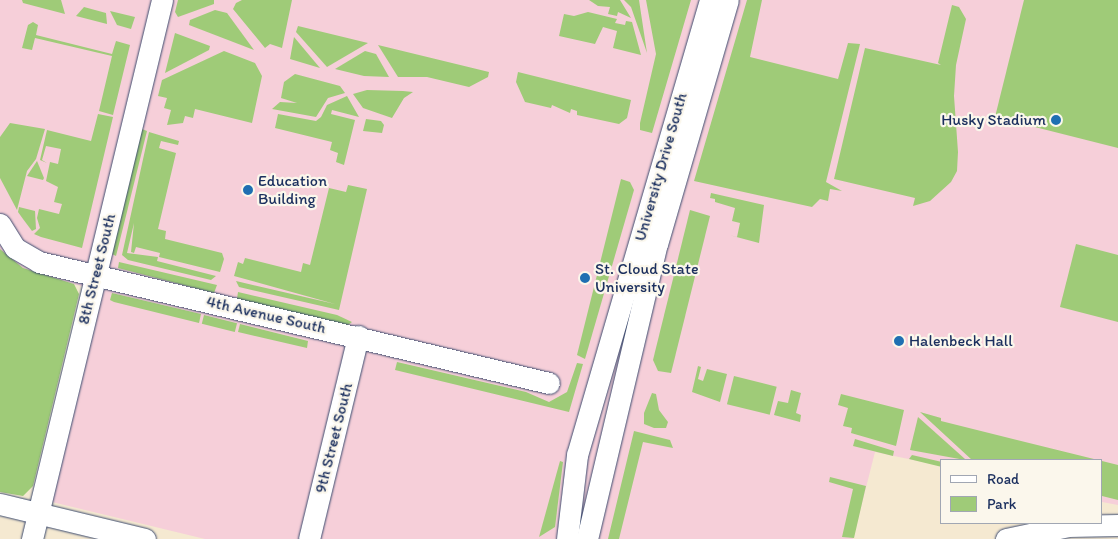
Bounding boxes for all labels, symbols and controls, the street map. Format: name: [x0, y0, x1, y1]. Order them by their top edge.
street label: University Drive South: [631, 91, 691, 243]
place label: Husky Stadium: [941, 110, 1046, 130]
marker: Husky Stadium: [1050, 114, 1062, 126]
place label: Education Building: [258, 171, 327, 209]
marker: Education Building: [242, 184, 254, 196]
street label: 8th Street South: [74, 212, 120, 326]
place label: St. Cloud State University: [595, 259, 698, 297]
marker: St. Cloud State University: [579, 272, 591, 284]
street label: 4th Avenue South: [205, 292, 327, 338]
place label: Halenbeck Hall: [909, 331, 1013, 351]
marker: Halenbeck Hall: [893, 335, 905, 347]
street label: 9th Street South: [311, 381, 357, 495]
legend: [940, 459, 1103, 524]
text: Road: [987, 470, 1019, 488]
text: Park: [987, 495, 1017, 513]

